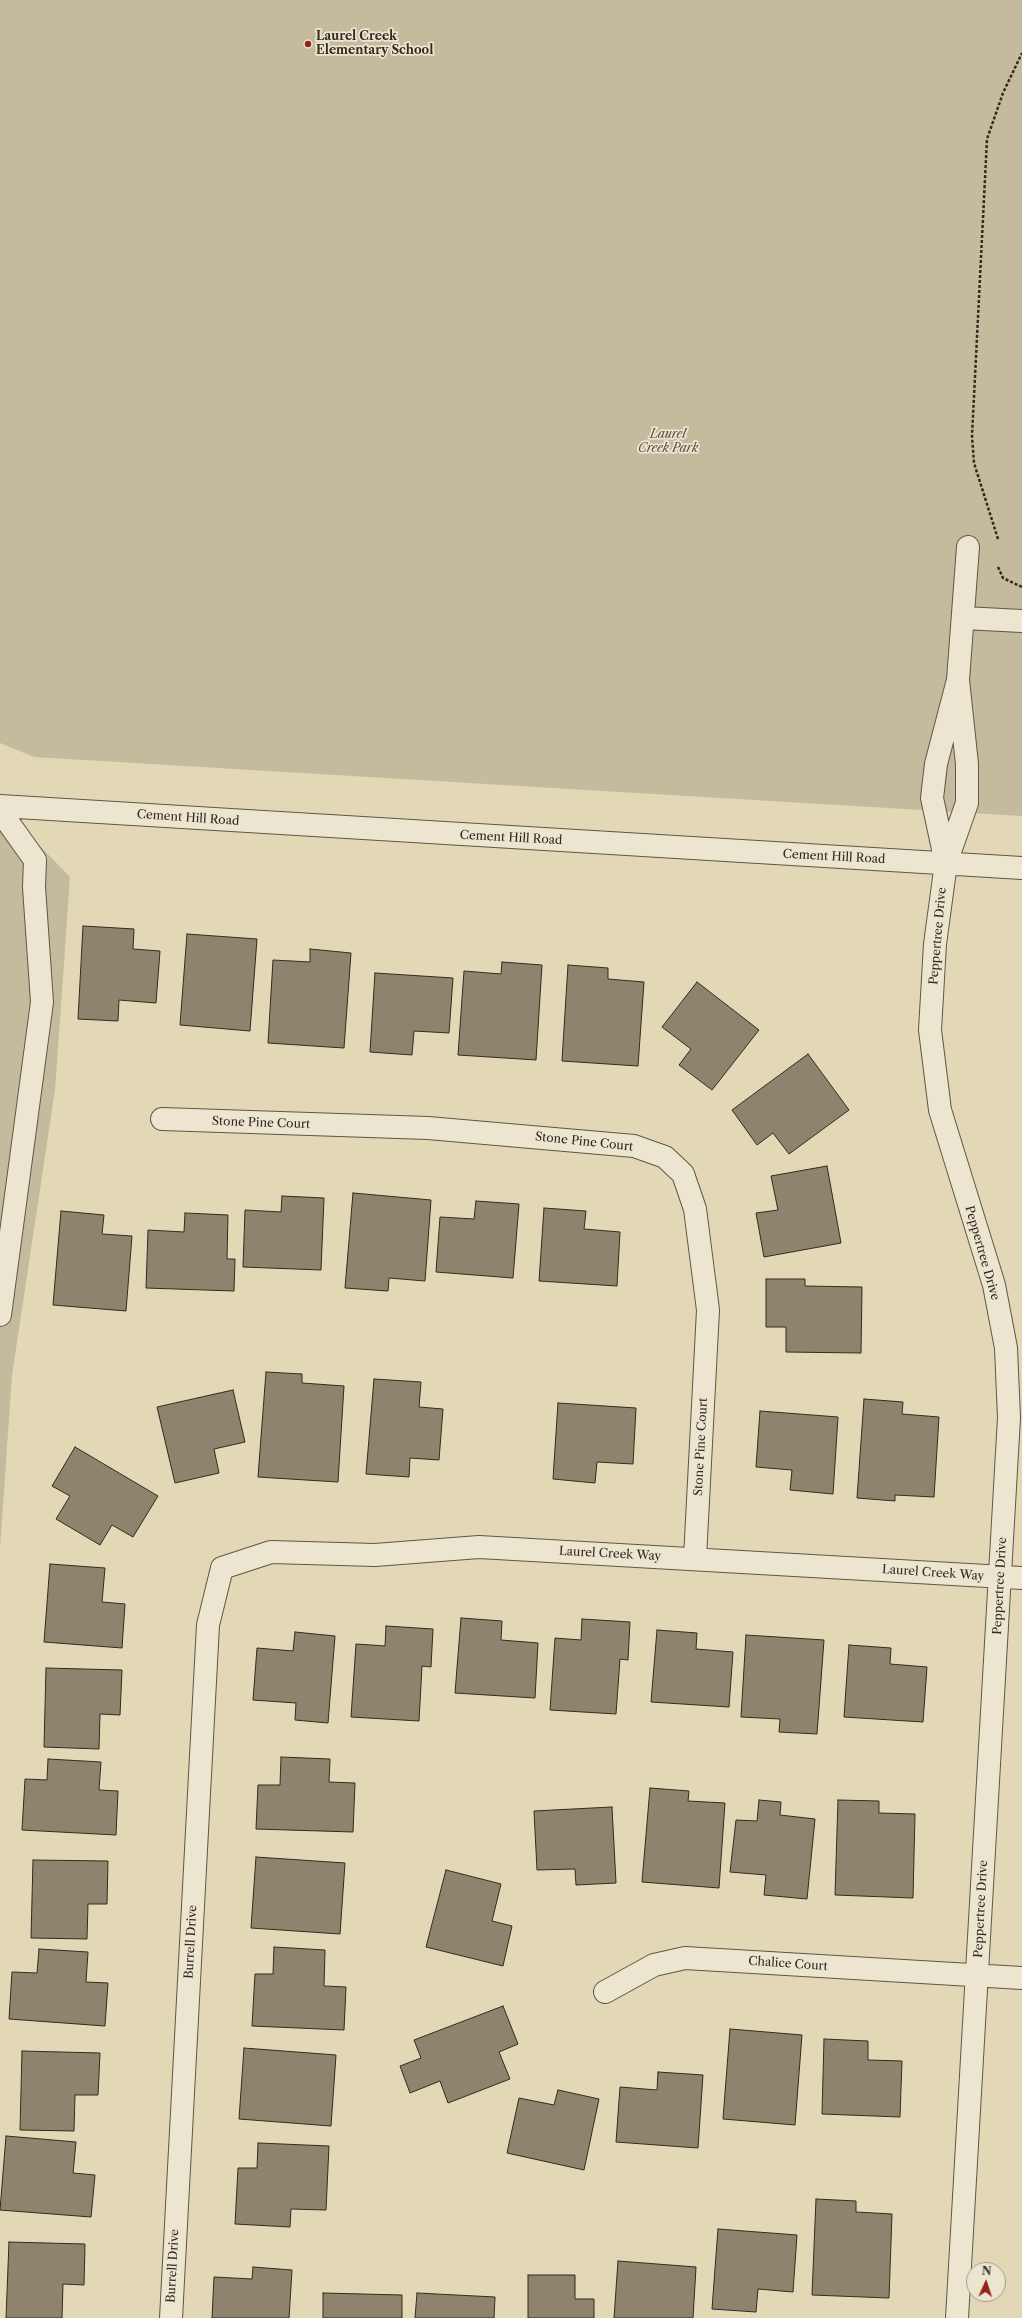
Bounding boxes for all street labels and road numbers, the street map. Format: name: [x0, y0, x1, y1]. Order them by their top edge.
street label: Cement Hill Road: [136, 807, 240, 829]
street label: Cement Hill Road: [459, 828, 563, 848]
street label: Cement Hill Road: [782, 847, 886, 867]
street label: Peppertree Drive: [927, 887, 949, 985]
street label: Stone Pine Court: [212, 1114, 310, 1132]
street label: Stone Pine Court: [534, 1130, 634, 1154]
street label: Peppertree Drive: [962, 1204, 1002, 1302]
street label: Stone Pine Court: [691, 1397, 711, 1497]
street label: Peppertree Drive: [990, 1537, 1010, 1635]
street label: Laurel Creek Way: [558, 1544, 662, 1564]
street label: Laurel Creek Way: [881, 1562, 985, 1584]
street label: Peppertree Drive: [971, 1860, 991, 1958]
street label: Burrell Drive: [182, 1905, 200, 1979]
street label: Chalice Court: [748, 1954, 828, 1974]
street label: Burrell Drive: [164, 2229, 182, 2303]

